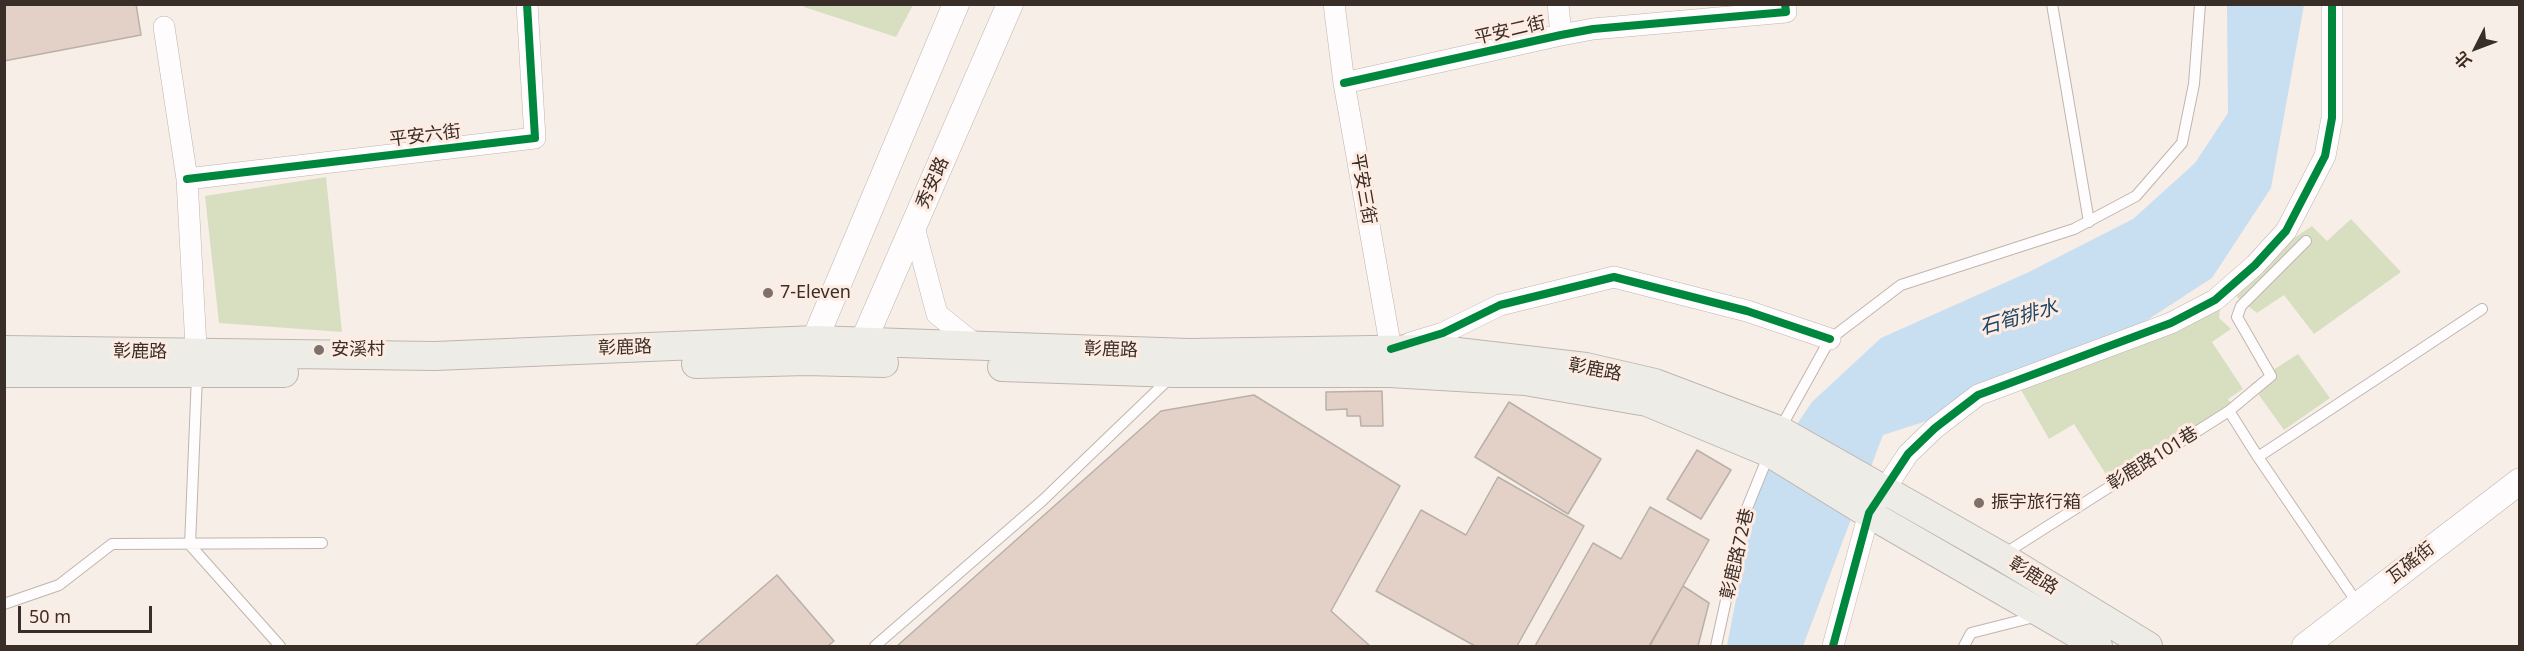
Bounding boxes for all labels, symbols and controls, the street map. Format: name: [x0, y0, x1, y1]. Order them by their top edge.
street label: 平安二街: [1472, 12, 1548, 50]
north arrow: [2446, 18, 2506, 78]
text: 北: [2449, 47, 2476, 73]
street label: 平安六街: [388, 121, 462, 151]
street label: 平安三街: [1346, 152, 1380, 226]
street label: 秀安路: [912, 154, 954, 212]
place label: 7-Eleven: [780, 282, 851, 304]
marker: 7-Eleven: [761, 286, 775, 300]
water label: 石筍排水: [1977, 295, 2061, 341]
street label: 彰鹿路: [598, 336, 652, 360]
street label: 彰鹿路: [1084, 338, 1138, 362]
place label: 安溪村: [331, 339, 385, 361]
street label: 彰鹿路: [113, 341, 167, 363]
marker: 安溪村: [312, 343, 326, 357]
street label: 彰鹿路: [1566, 354, 1624, 386]
street label: 彰鹿路101巷: [2104, 423, 2202, 495]
place label: 振宇旅行箱: [1991, 492, 2081, 514]
marker: 振宇旅行箱: [1972, 496, 1986, 510]
street label: 彰鹿路72巷: [1717, 506, 1759, 602]
street label: 瓦磘街: [2383, 538, 2439, 588]
street label: 彰鹿路: [2004, 553, 2062, 599]
scale bar: [21, 594, 154, 632]
text: 50 m: [29, 604, 71, 628]

